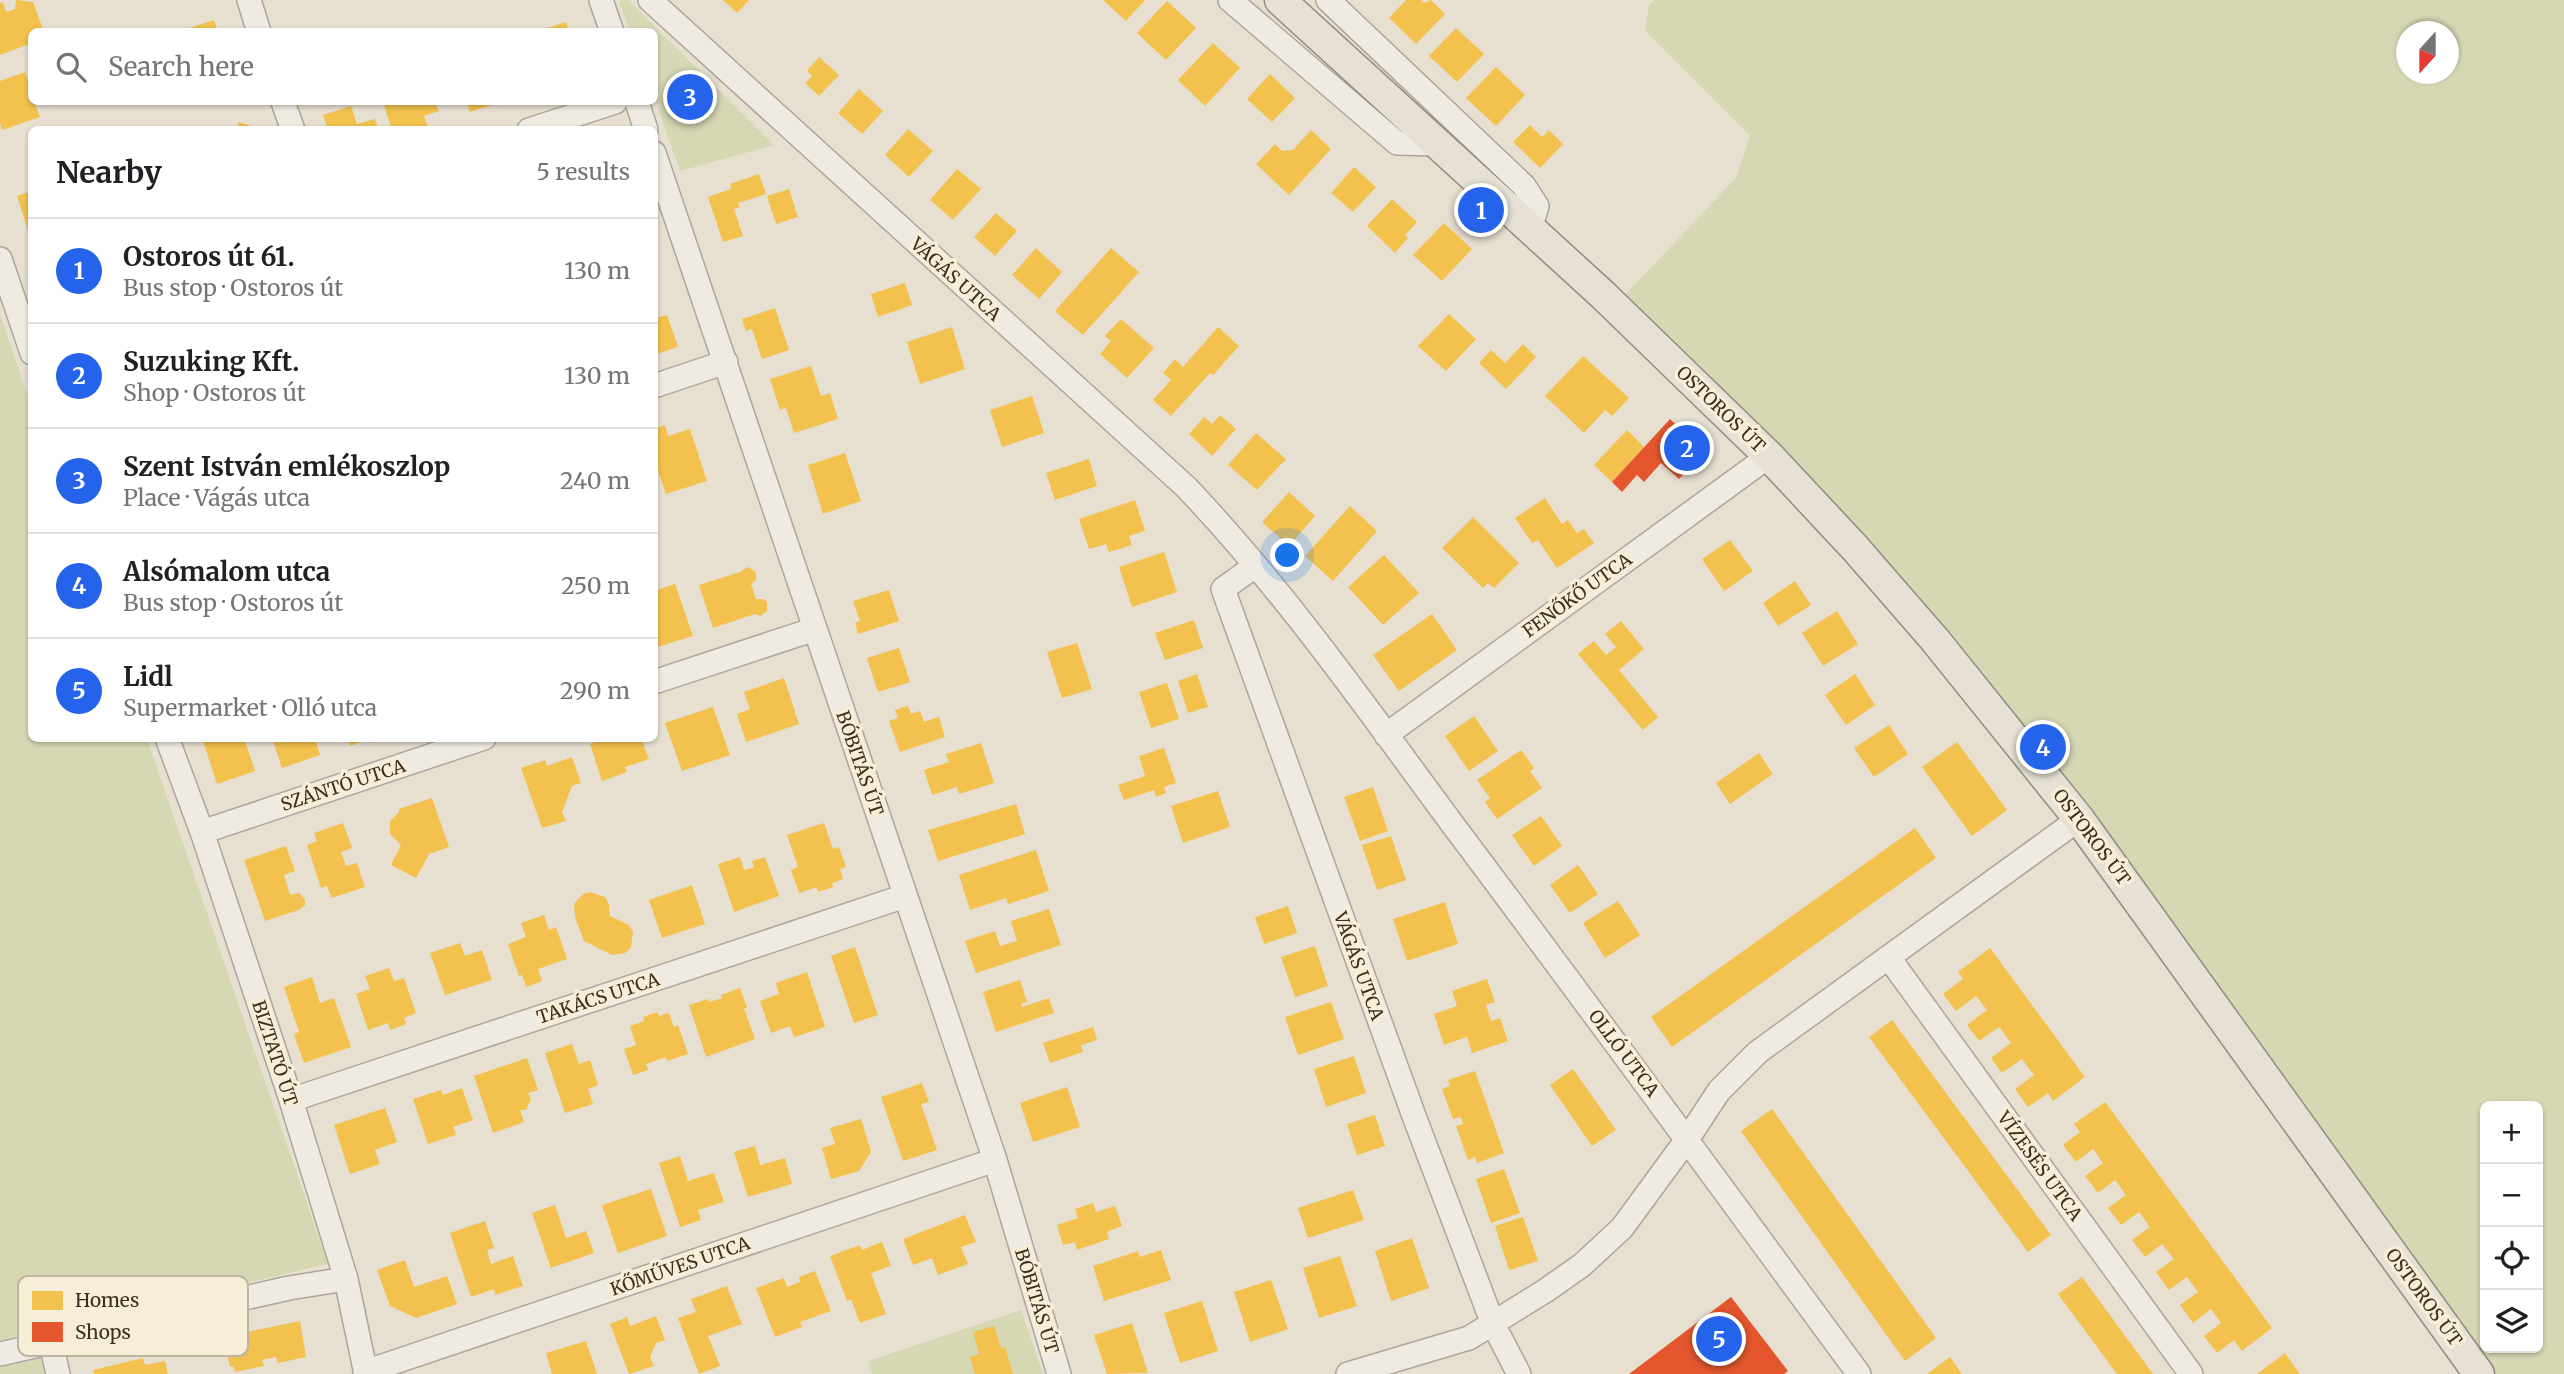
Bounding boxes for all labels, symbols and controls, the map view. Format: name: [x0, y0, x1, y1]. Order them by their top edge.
north arrow: [2396, 21, 2459, 84]
search box: [28, 28, 658, 105]
icon: search: [52, 48, 90, 86]
text: Search here: [108, 50, 254, 83]
pin: 3: [667, 71, 713, 123]
text: Nearby: [56, 153, 162, 191]
text: 5 results: [536, 157, 630, 186]
pin: 1: [1458, 184, 1504, 236]
street label: VÁGÁS UTCA: [905, 232, 1006, 326]
text: Ostoros út 61.: [123, 240, 295, 273]
text: 1: [74, 256, 84, 285]
text: 130 m: [564, 256, 630, 285]
text: Bus stop · Ostoros út: [123, 273, 343, 302]
text: Suzuking Kft.: [123, 345, 299, 378]
text: 2: [72, 361, 86, 390]
text: 130 m: [564, 361, 630, 390]
street label: OSTOROS ÚT: [1672, 361, 1771, 458]
text: Shop · Ostoros út: [123, 378, 306, 407]
pin: 2: [1664, 422, 1710, 474]
text: Szent István emlékoszlop: [123, 450, 450, 483]
text: 3: [72, 466, 86, 495]
text: 240 m: [560, 466, 630, 495]
text: Place · Vágás utca: [123, 483, 310, 512]
your location: [1270, 538, 1304, 572]
street label: FENŐKŐ UTCA: [1518, 547, 1636, 642]
text: Alsómalom utca: [123, 555, 330, 588]
text: 4: [72, 571, 86, 600]
text: 250 m: [561, 571, 630, 600]
text: Bus stop · Ostoros út: [123, 588, 343, 617]
text: Lidl: [123, 660, 173, 693]
text: 5: [72, 676, 86, 705]
text: 290 m: [560, 676, 630, 705]
text: Supermarket · Olló utca: [123, 693, 377, 722]
street label: BÓBITÁS ÚT: [831, 708, 889, 819]
pin: 4: [2020, 721, 2066, 773]
street label: SZÁNTÓ UTCA: [278, 754, 409, 816]
street label: OSTOROS ÚT: [2048, 784, 2136, 890]
street label: VÁGÁS UTCA: [1328, 908, 1389, 1024]
street label: TAKÁCS UTCA: [534, 967, 663, 1029]
street label: BIZTATÓ ÚT: [247, 997, 303, 1109]
street label: OLLÓ UTCA: [1584, 1005, 1664, 1101]
map controls: [2480, 1101, 2543, 1353]
button: +: [2480, 1101, 2543, 1164]
street label: VÍZESÉS UTCA: [1992, 1106, 2088, 1226]
button: −: [2480, 1164, 2543, 1227]
button: locate: [2480, 1227, 2543, 1290]
street label: KŐMŰVES UTCA: [607, 1231, 753, 1301]
street label: OSTOROS ÚT: [2381, 1244, 2467, 1351]
street label: BÓBITÁS ÚT: [1010, 1245, 1064, 1357]
legend: [18, 1276, 248, 1356]
text: Homes: [75, 1288, 139, 1312]
button: layers: [2480, 1290, 2543, 1353]
pin: 5: [1696, 1313, 1742, 1365]
text: Shops: [75, 1320, 131, 1344]

